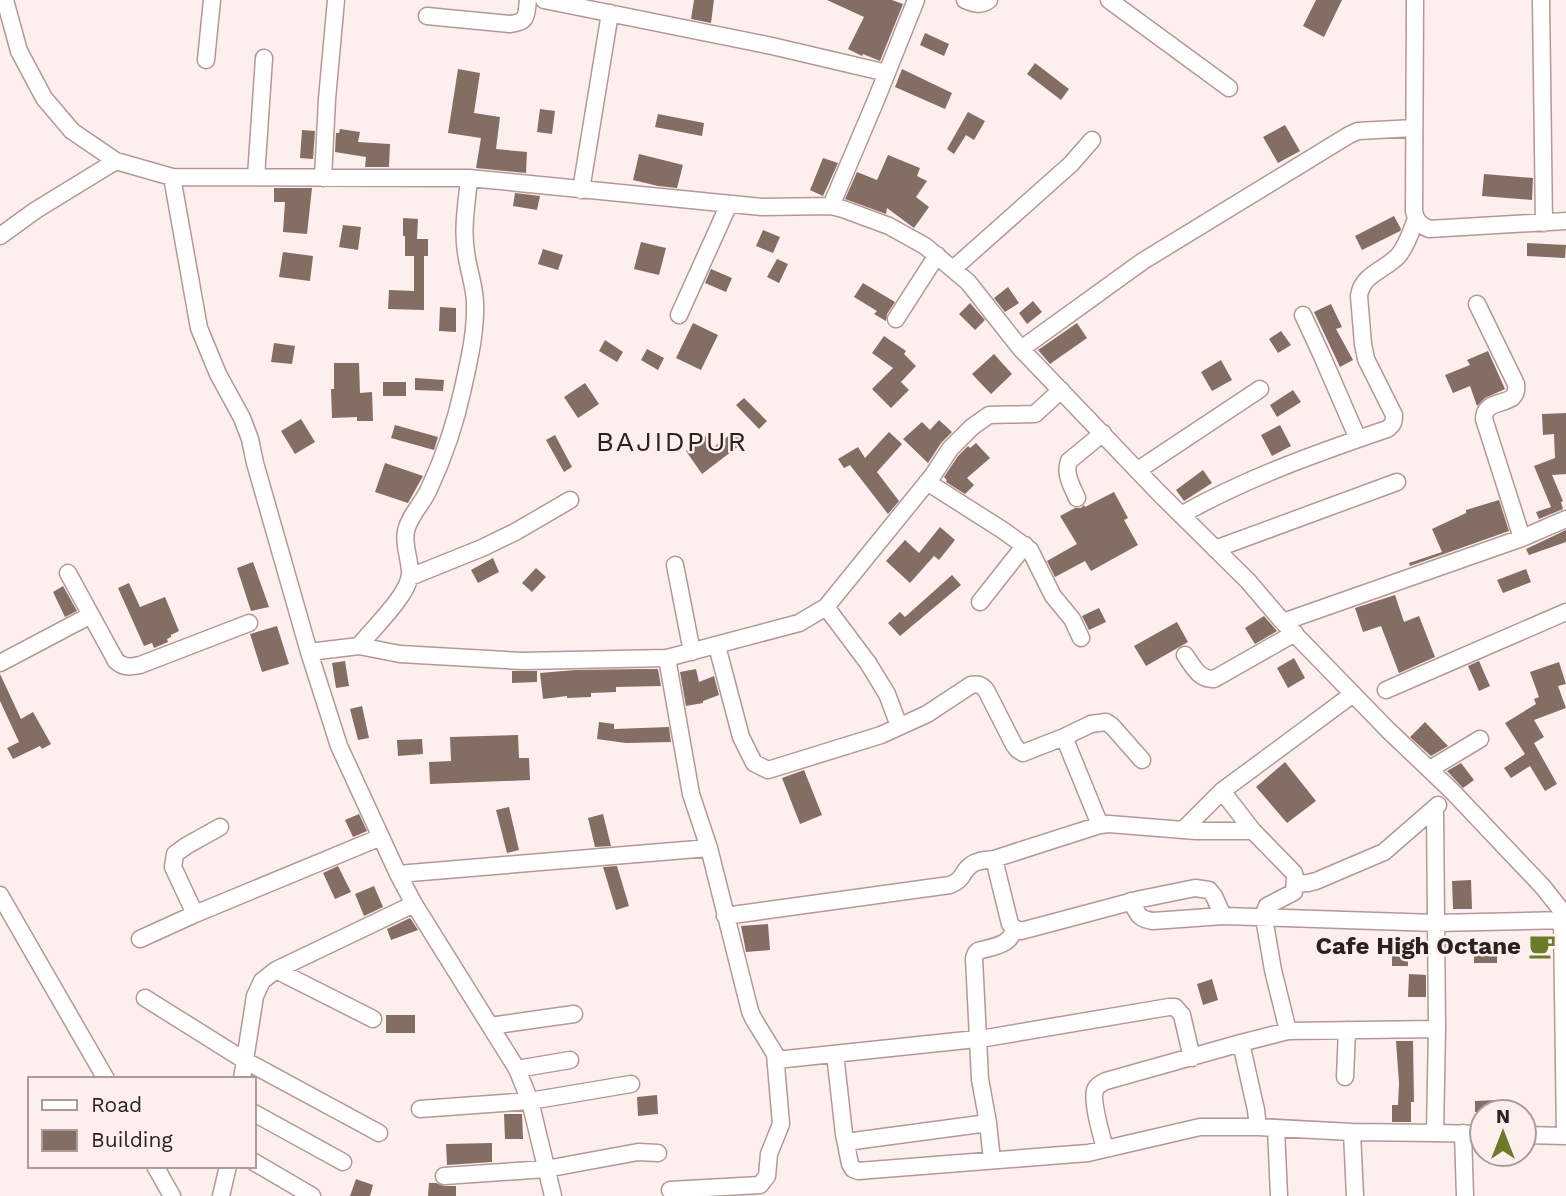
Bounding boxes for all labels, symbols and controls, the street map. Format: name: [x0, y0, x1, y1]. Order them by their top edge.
district label: BAJIDPUR: [596, 425, 748, 458]
cafe icon: Cafe High Octane: [1527, 931, 1557, 961]
place label: Cafe High Octane: [1316, 932, 1521, 960]
legend: [28, 1077, 256, 1168]
text: Road: [91, 1092, 142, 1117]
north arrow: [1468, 1098, 1538, 1168]
text: N: [1496, 1105, 1510, 1128]
text: Building: [91, 1127, 173, 1152]

